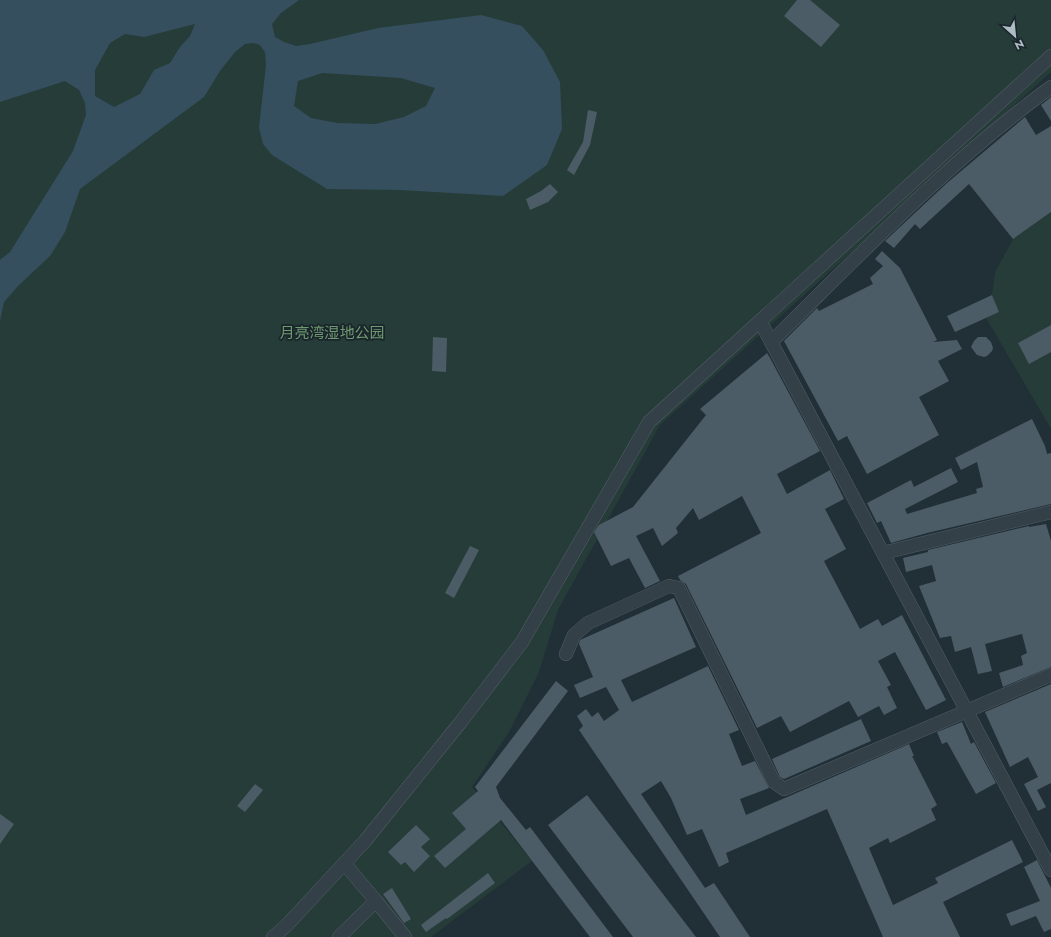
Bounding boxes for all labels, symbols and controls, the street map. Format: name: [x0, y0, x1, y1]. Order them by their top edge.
north arrow: [995, 16, 1035, 56]
text: N: [1012, 36, 1027, 54]
park label: 月亮湾湿地公园: [279, 322, 385, 344]

